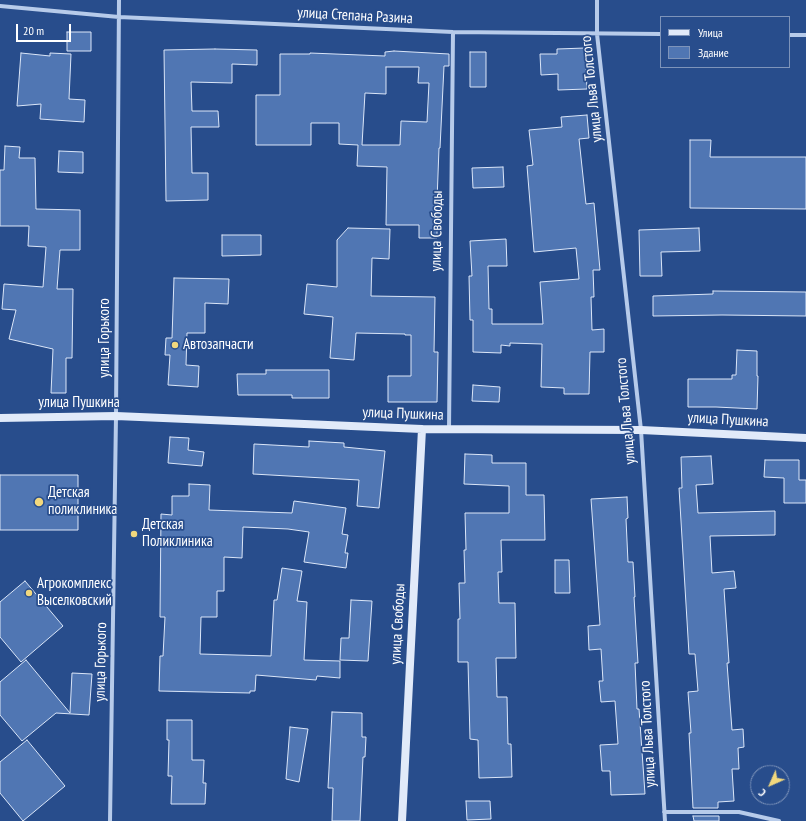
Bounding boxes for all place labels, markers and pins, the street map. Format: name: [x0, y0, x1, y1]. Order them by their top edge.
place label: Автозапчасти: [183, 336, 253, 354]
marker: Автозапчасти: [170, 340, 180, 350]
place label: Детская поликлиника: [48, 484, 117, 519]
marker: Детская поликлиника: [33, 496, 45, 508]
place label: Детская Поликлиника: [142, 516, 213, 551]
marker: Детская Поликлиника: [129, 529, 139, 539]
place label: Агрокомплекс Выселковский: [37, 575, 112, 610]
marker: Агрокомплекс Выселковский: [24, 588, 34, 598]

